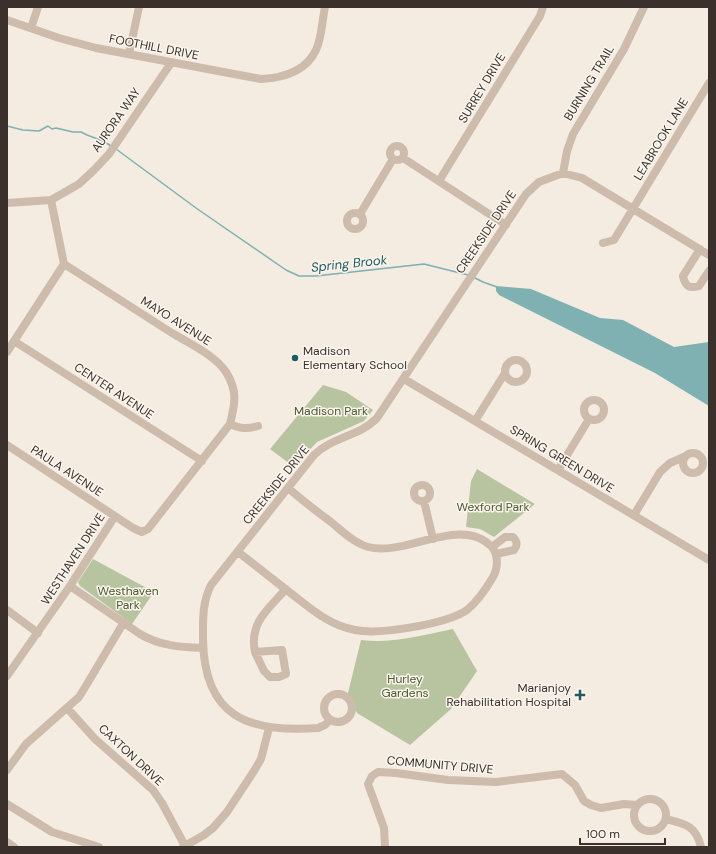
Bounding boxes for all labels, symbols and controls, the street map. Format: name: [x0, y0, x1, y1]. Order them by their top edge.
street label: FOOTHILL DRIVE: [108, 30, 200, 64]
street label: BURNING TRAIL: [560, 43, 618, 123]
street label: SURREY DRIVE: [455, 50, 509, 126]
street label: AURORA WAY: [88, 85, 144, 155]
street label: LEABROOK LANE: [630, 95, 692, 183]
street label: CREEKSIDE DRIVE: [452, 187, 520, 277]
water label: Spring Brook: [310, 251, 388, 276]
street label: MAYO AVENUE: [138, 293, 215, 349]
place label: Madison Elementary School: [303, 343, 407, 373]
marker: Madison Elementary School: [290, 353, 300, 363]
street label: CENTER AVENUE: [71, 359, 157, 423]
park label: Madison Park: [294, 403, 368, 419]
street label: SPRING GREEN DRIVE: [507, 422, 617, 497]
street label: PAULA AVENUE: [28, 442, 107, 501]
street label: CREEKSIDE DRIVE: [239, 442, 313, 528]
park label: Wexford Park: [456, 499, 530, 515]
street label: WESTHAVEN DRIVE: [37, 510, 109, 608]
park label: Westhaven Park: [97, 583, 159, 613]
park label: Hurley Gardens: [381, 671, 429, 701]
place label: Marianjoy Rehabilitation Hospital: [447, 680, 571, 710]
marker: Marianjoy Rehabilitation Hospital: [574, 689, 586, 701]
street label: CAXTON DRIVE: [95, 721, 167, 790]
street label: COMMUNITY DRIVE: [386, 752, 494, 778]
scale bar: [580, 820, 665, 846]
text: 100 m: [586, 826, 620, 842]

